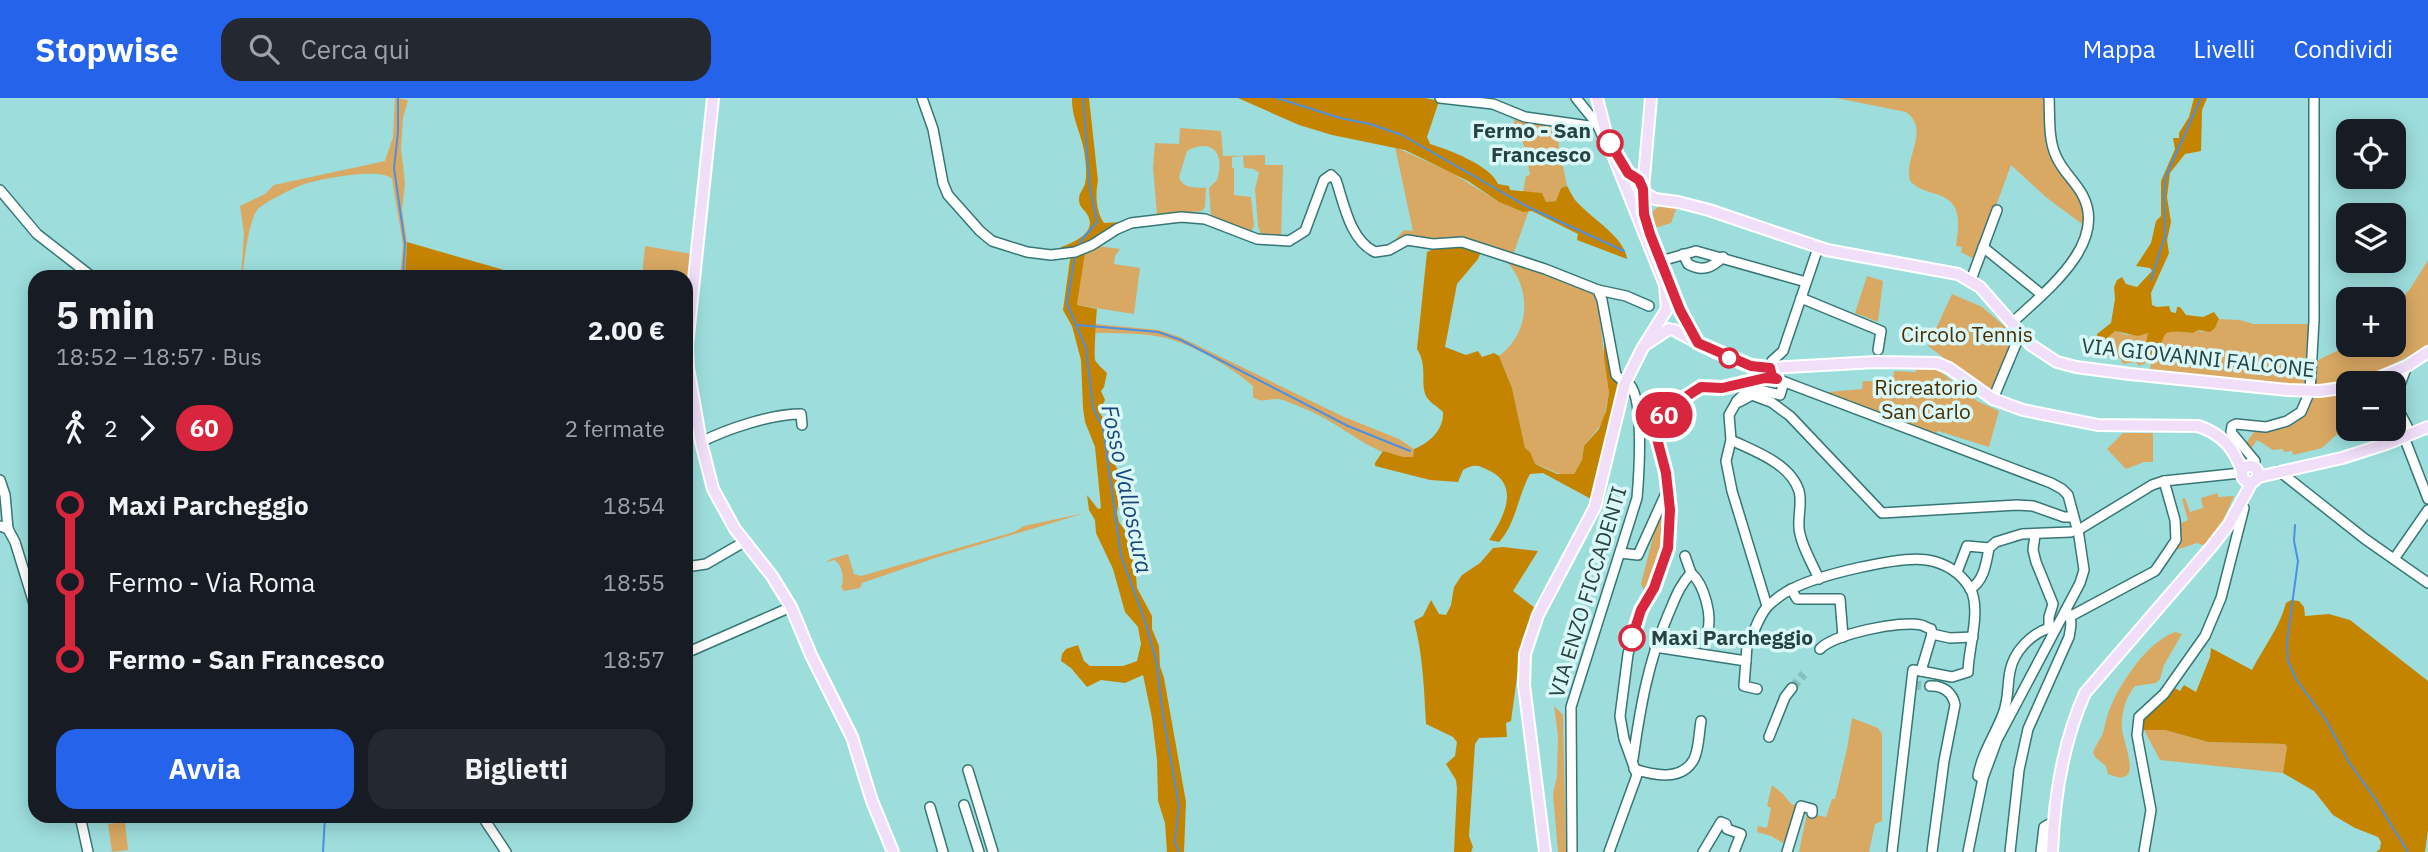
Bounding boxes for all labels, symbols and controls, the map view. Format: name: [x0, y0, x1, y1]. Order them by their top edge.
search box: [221, 18, 711, 81]
text: Stopwise: [35, 28, 179, 71]
icon: search: [245, 30, 283, 68]
text: Cerca qui: [301, 32, 410, 66]
text: Mappa: [2083, 33, 2156, 65]
text: Livelli: [2194, 33, 2255, 65]
text: Condividi: [2293, 33, 2393, 65]
place label: Fermo - San Francesco: [1473, 116, 1591, 168]
map controls: [2336, 119, 2406, 441]
button: locate: [2336, 119, 2406, 189]
marker: Fermo - San Francesco: [1597, 130, 1623, 156]
button: layers: [2336, 203, 2406, 273]
button: +: [2336, 287, 2406, 357]
text: 5 min: [56, 290, 155, 339]
text: 2.00 €: [588, 313, 665, 347]
park label: Circolo Tennis: [1901, 320, 2033, 348]
street label: VIA GIOVANNI FALCONE: [2080, 331, 2316, 383]
text: 18:52 – 18:57 · Bus: [56, 341, 262, 371]
unlabelled marker: [1719, 348, 1739, 368]
button: −: [2336, 371, 2406, 441]
park label: Ricreatorio San Carlo: [1874, 373, 1978, 425]
line badge: 60: [1632, 392, 1696, 438]
text: 60: [1650, 399, 1678, 431]
water label: Fosso Valloscura: [1095, 402, 1160, 576]
icon: walk: [56, 409, 94, 447]
icon: forward: [128, 409, 166, 447]
text: 60: [190, 412, 219, 444]
text: 2: [104, 413, 118, 443]
text: 2 fermate: [564, 413, 665, 443]
street label: VIA ENZO FICCADENTI: [1542, 483, 1632, 701]
text: Maxi Parcheggio: [108, 488, 309, 522]
text: 18:54: [603, 490, 665, 520]
text: Fermo - Via Roma: [108, 565, 315, 599]
text: 18:55: [603, 567, 665, 597]
place label: Maxi Parcheggio: [1651, 623, 1813, 651]
marker: Maxi Parcheggio: [1619, 625, 1645, 651]
text: Fermo - San Francesco: [108, 642, 385, 676]
text: 18:57: [603, 644, 665, 674]
button: Avvia: [56, 729, 354, 809]
button: Biglietti: [368, 729, 665, 809]

